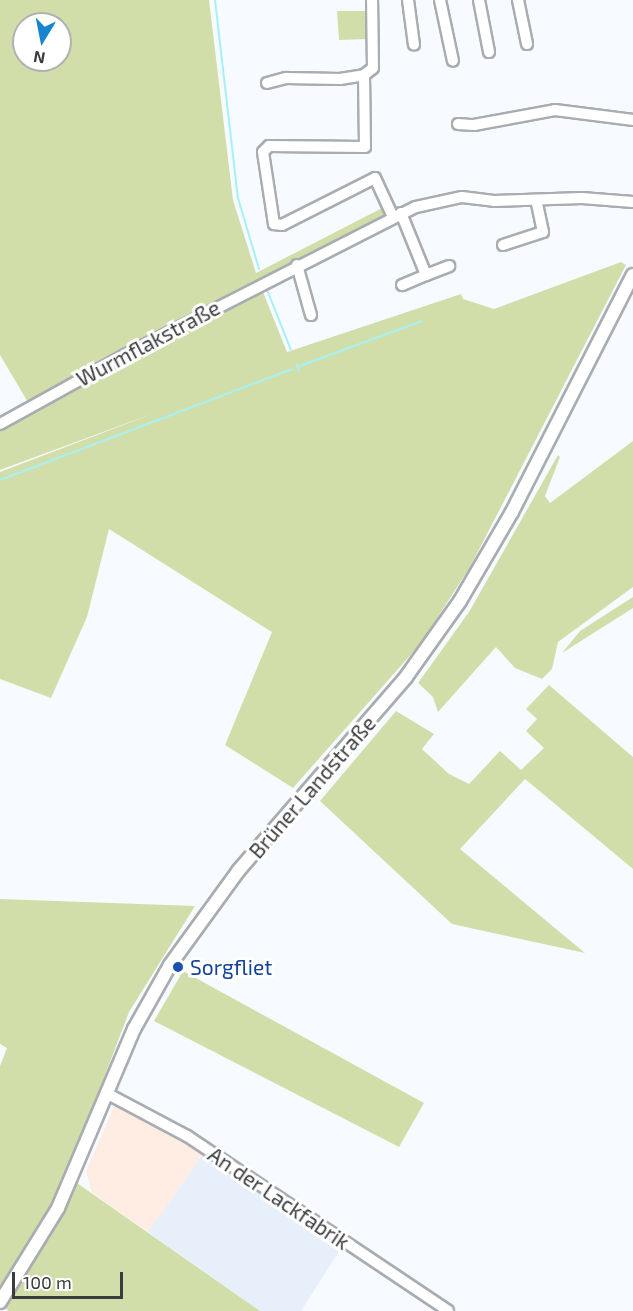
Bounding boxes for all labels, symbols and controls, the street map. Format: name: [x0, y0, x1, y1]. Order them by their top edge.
north arrow: [12, 12, 72, 72]
text: N: [32, 48, 46, 69]
street label: Wurmflakstraße: [72, 295, 224, 391]
street label: Brüner Landstraße: [243, 711, 381, 863]
place label: Sorgfliet: [190, 954, 272, 980]
marker: Sorgfliet: [171, 960, 185, 974]
street label: An der Lackfabrik: [203, 1141, 355, 1255]
scale bar: [15, 1260, 126, 1298]
text: 100 m: [23, 1271, 72, 1293]

